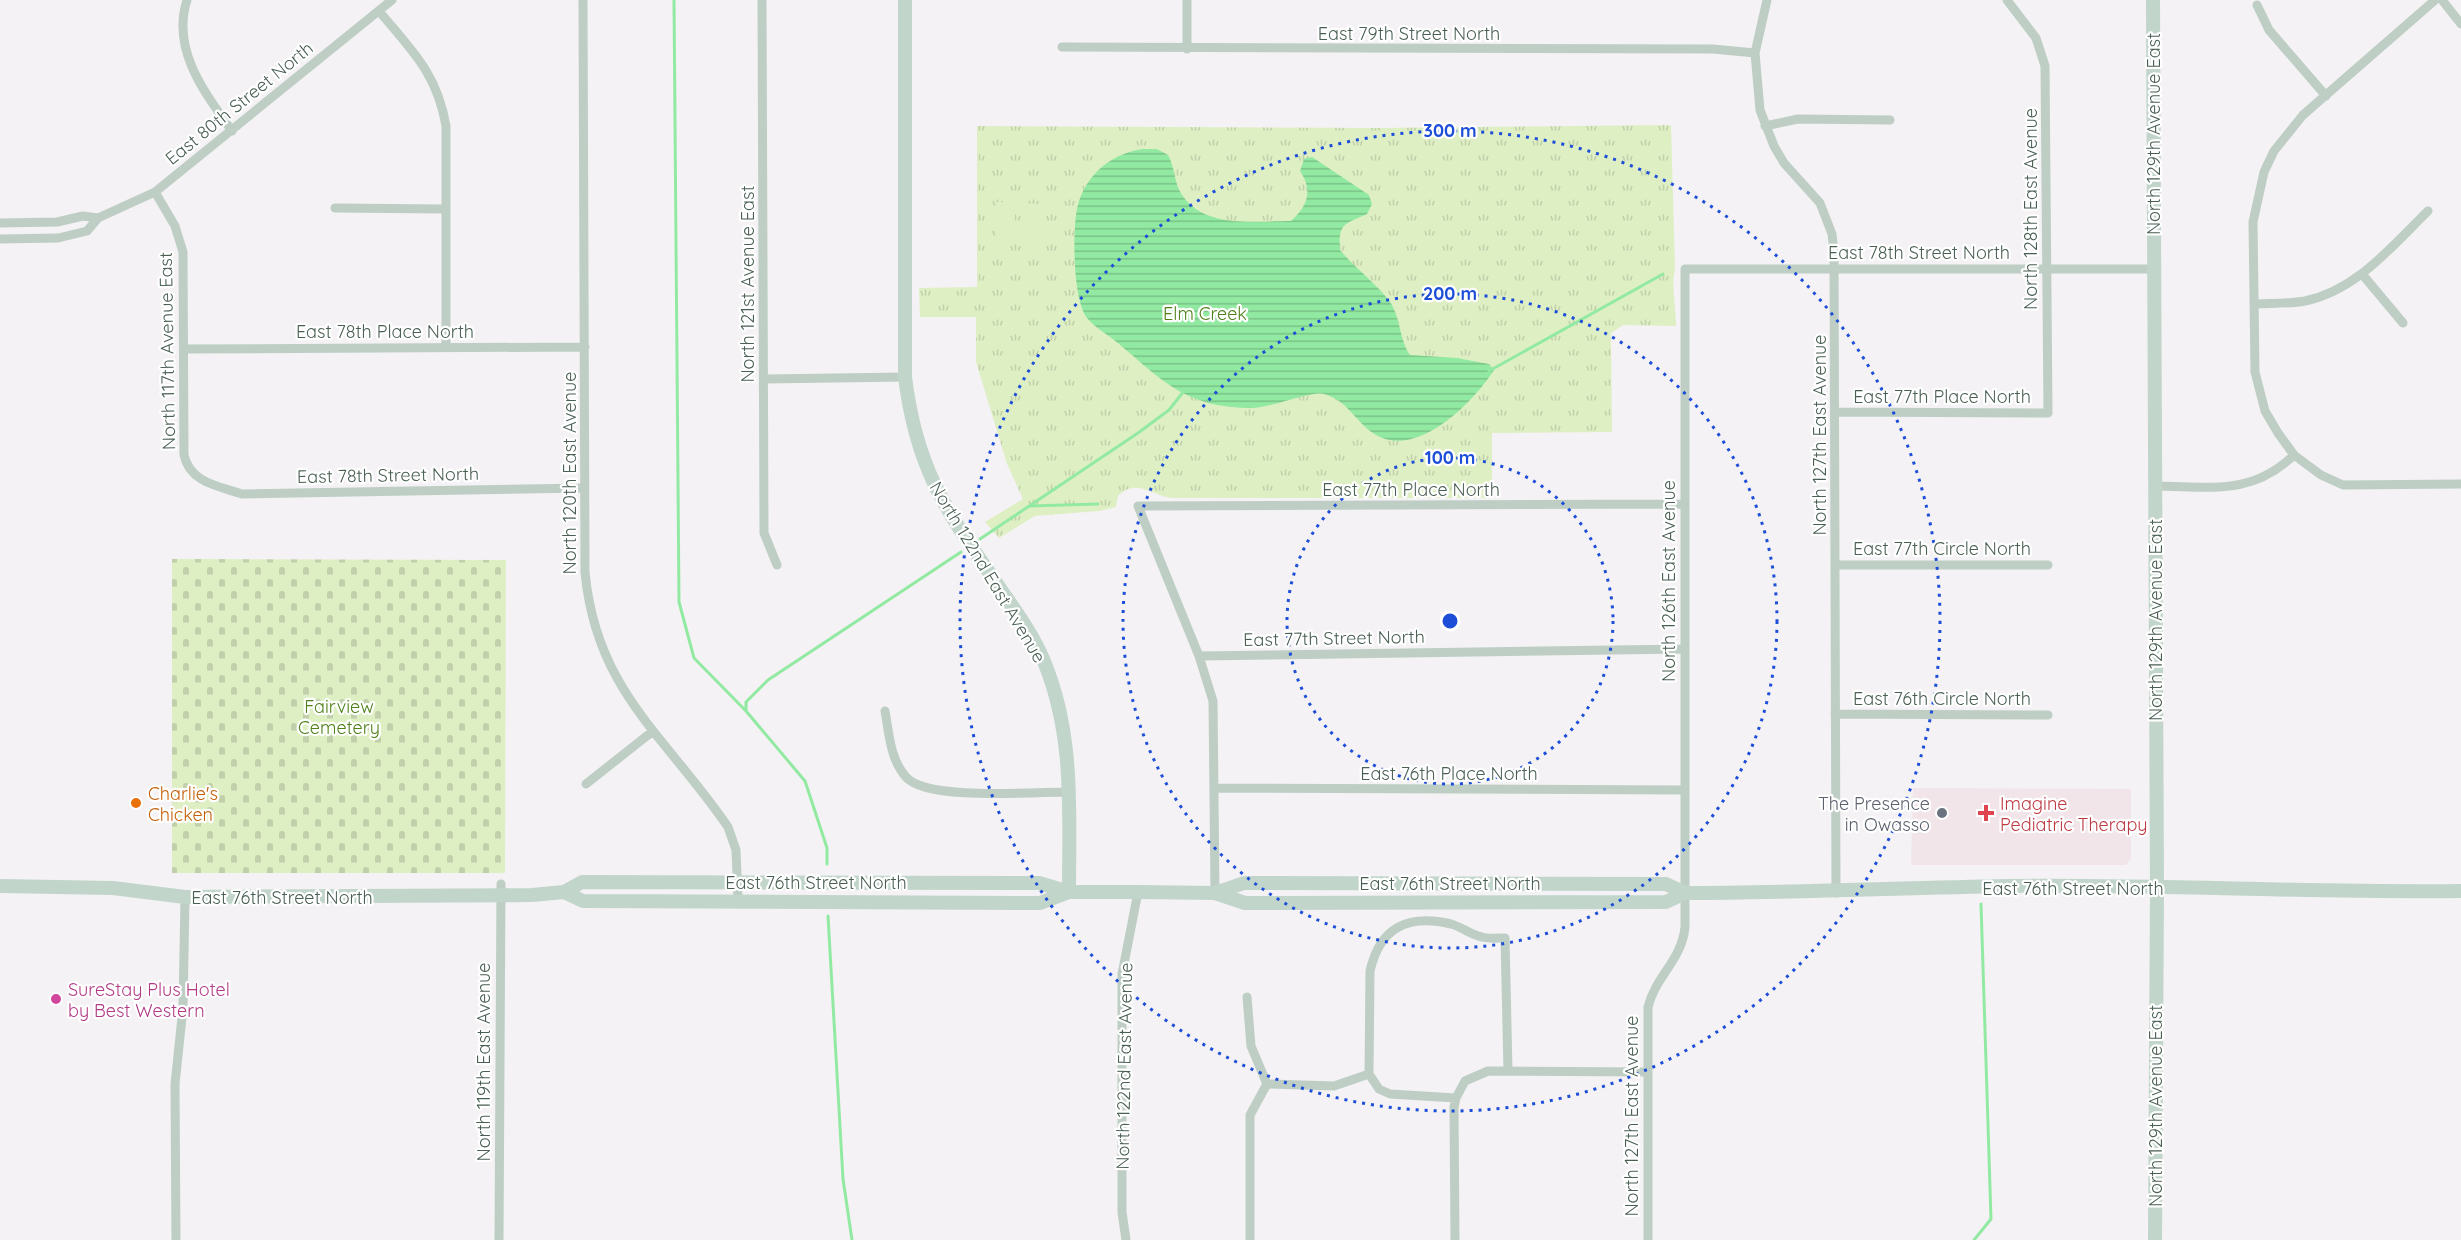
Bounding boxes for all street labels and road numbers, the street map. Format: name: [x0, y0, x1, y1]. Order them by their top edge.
street label: East 79th Street North: [1318, 22, 1500, 45]
street label: North 129th Avenue East: [2142, 33, 2165, 235]
street label: East 80th Street North: [160, 36, 318, 170]
street label: North 128th East Avenue: [2019, 108, 2042, 310]
street label: North 121st Avenue East: [736, 185, 759, 383]
street label: East 78th Street North: [1828, 241, 2010, 264]
street label: North 117th Avenue East: [154, 252, 180, 450]
street label: East 78th Place North: [296, 320, 474, 343]
street label: North 127th East Avenue: [1808, 334, 1831, 536]
street label: North 120th East Avenue: [558, 372, 581, 574]
street label: East 77th Place North: [1853, 385, 2031, 408]
street label: East 78th Street North: [297, 462, 479, 488]
street label: North 122nd East Avenue: [925, 477, 1051, 667]
street label: East 77th Place North: [1322, 478, 1500, 501]
street label: North 126th East Avenue: [1657, 480, 1680, 682]
street label: North 129th Avenue East: [2144, 519, 2167, 721]
street label: East 77th Circle North: [1853, 537, 2031, 560]
street label: East 77th Street North: [1243, 625, 1425, 651]
street label: East 76th Circle North: [1853, 687, 2031, 710]
street label: East 76th Place North: [1360, 762, 1538, 785]
street label: East 76th Street North: [725, 871, 907, 894]
street label: East 76th Street North: [1359, 872, 1541, 895]
street label: East 76th Street North: [1982, 877, 2164, 900]
street label: East 76th Street North: [191, 886, 373, 909]
street label: North 122nd East Avenue: [1111, 962, 1137, 1170]
street label: North 119th East Avenue: [472, 963, 495, 1161]
street label: North 129th Avenue East: [2144, 1005, 2167, 1207]
street label: North 127th East Avenue: [1620, 1015, 1643, 1217]

